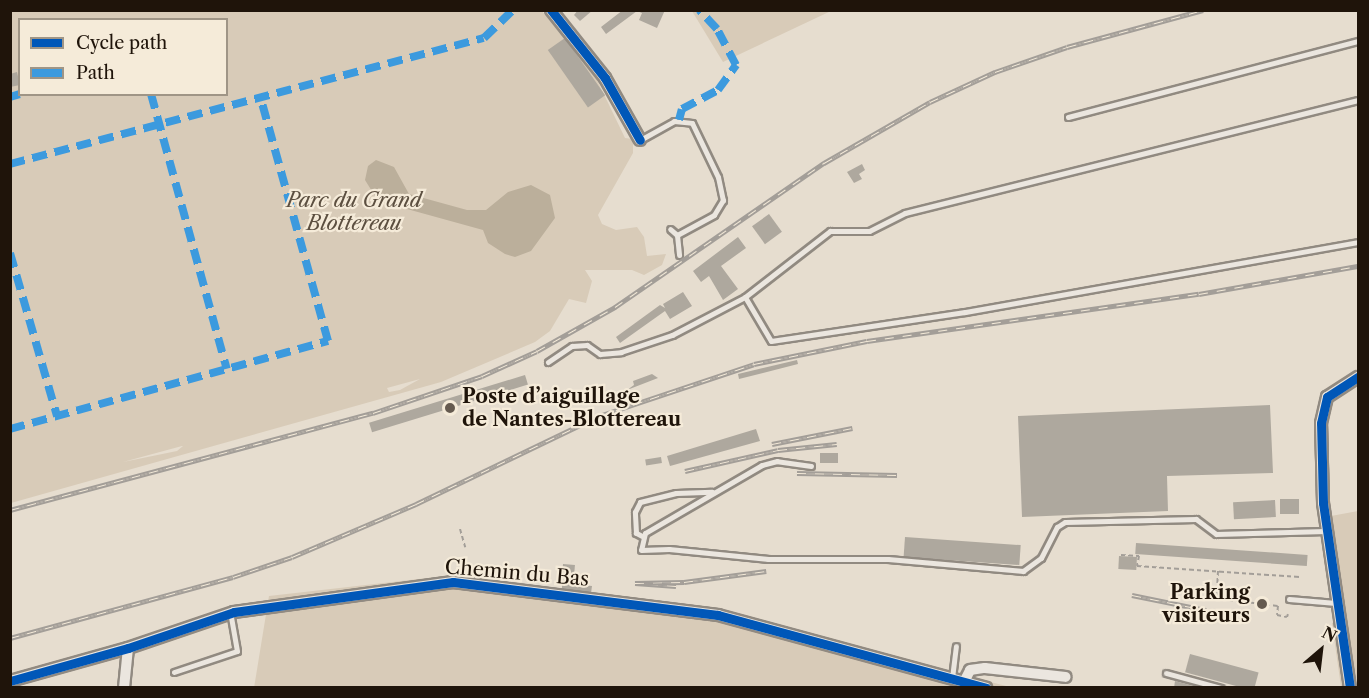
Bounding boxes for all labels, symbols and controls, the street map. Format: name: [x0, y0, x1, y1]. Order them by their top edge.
legend: [18, 18, 228, 96]
text: Cycle path: [76, 32, 167, 54]
text: Path: [76, 62, 115, 84]
park label: Parc du Grand Blottereau: [286, 189, 422, 236]
place label: Poste d’aiguillage de Nantes-Blottereau: [462, 384, 681, 431]
marker: Poste d’aiguillage de Nantes-Blottereau: [443, 401, 457, 415]
street label: Chemin du Bas: [444, 555, 590, 591]
place label: Parking visiteurs: [1162, 580, 1250, 627]
marker: Parking visiteurs: [1255, 597, 1269, 611]
north arrow: [1291, 620, 1351, 680]
text: N: [1319, 622, 1340, 646]

